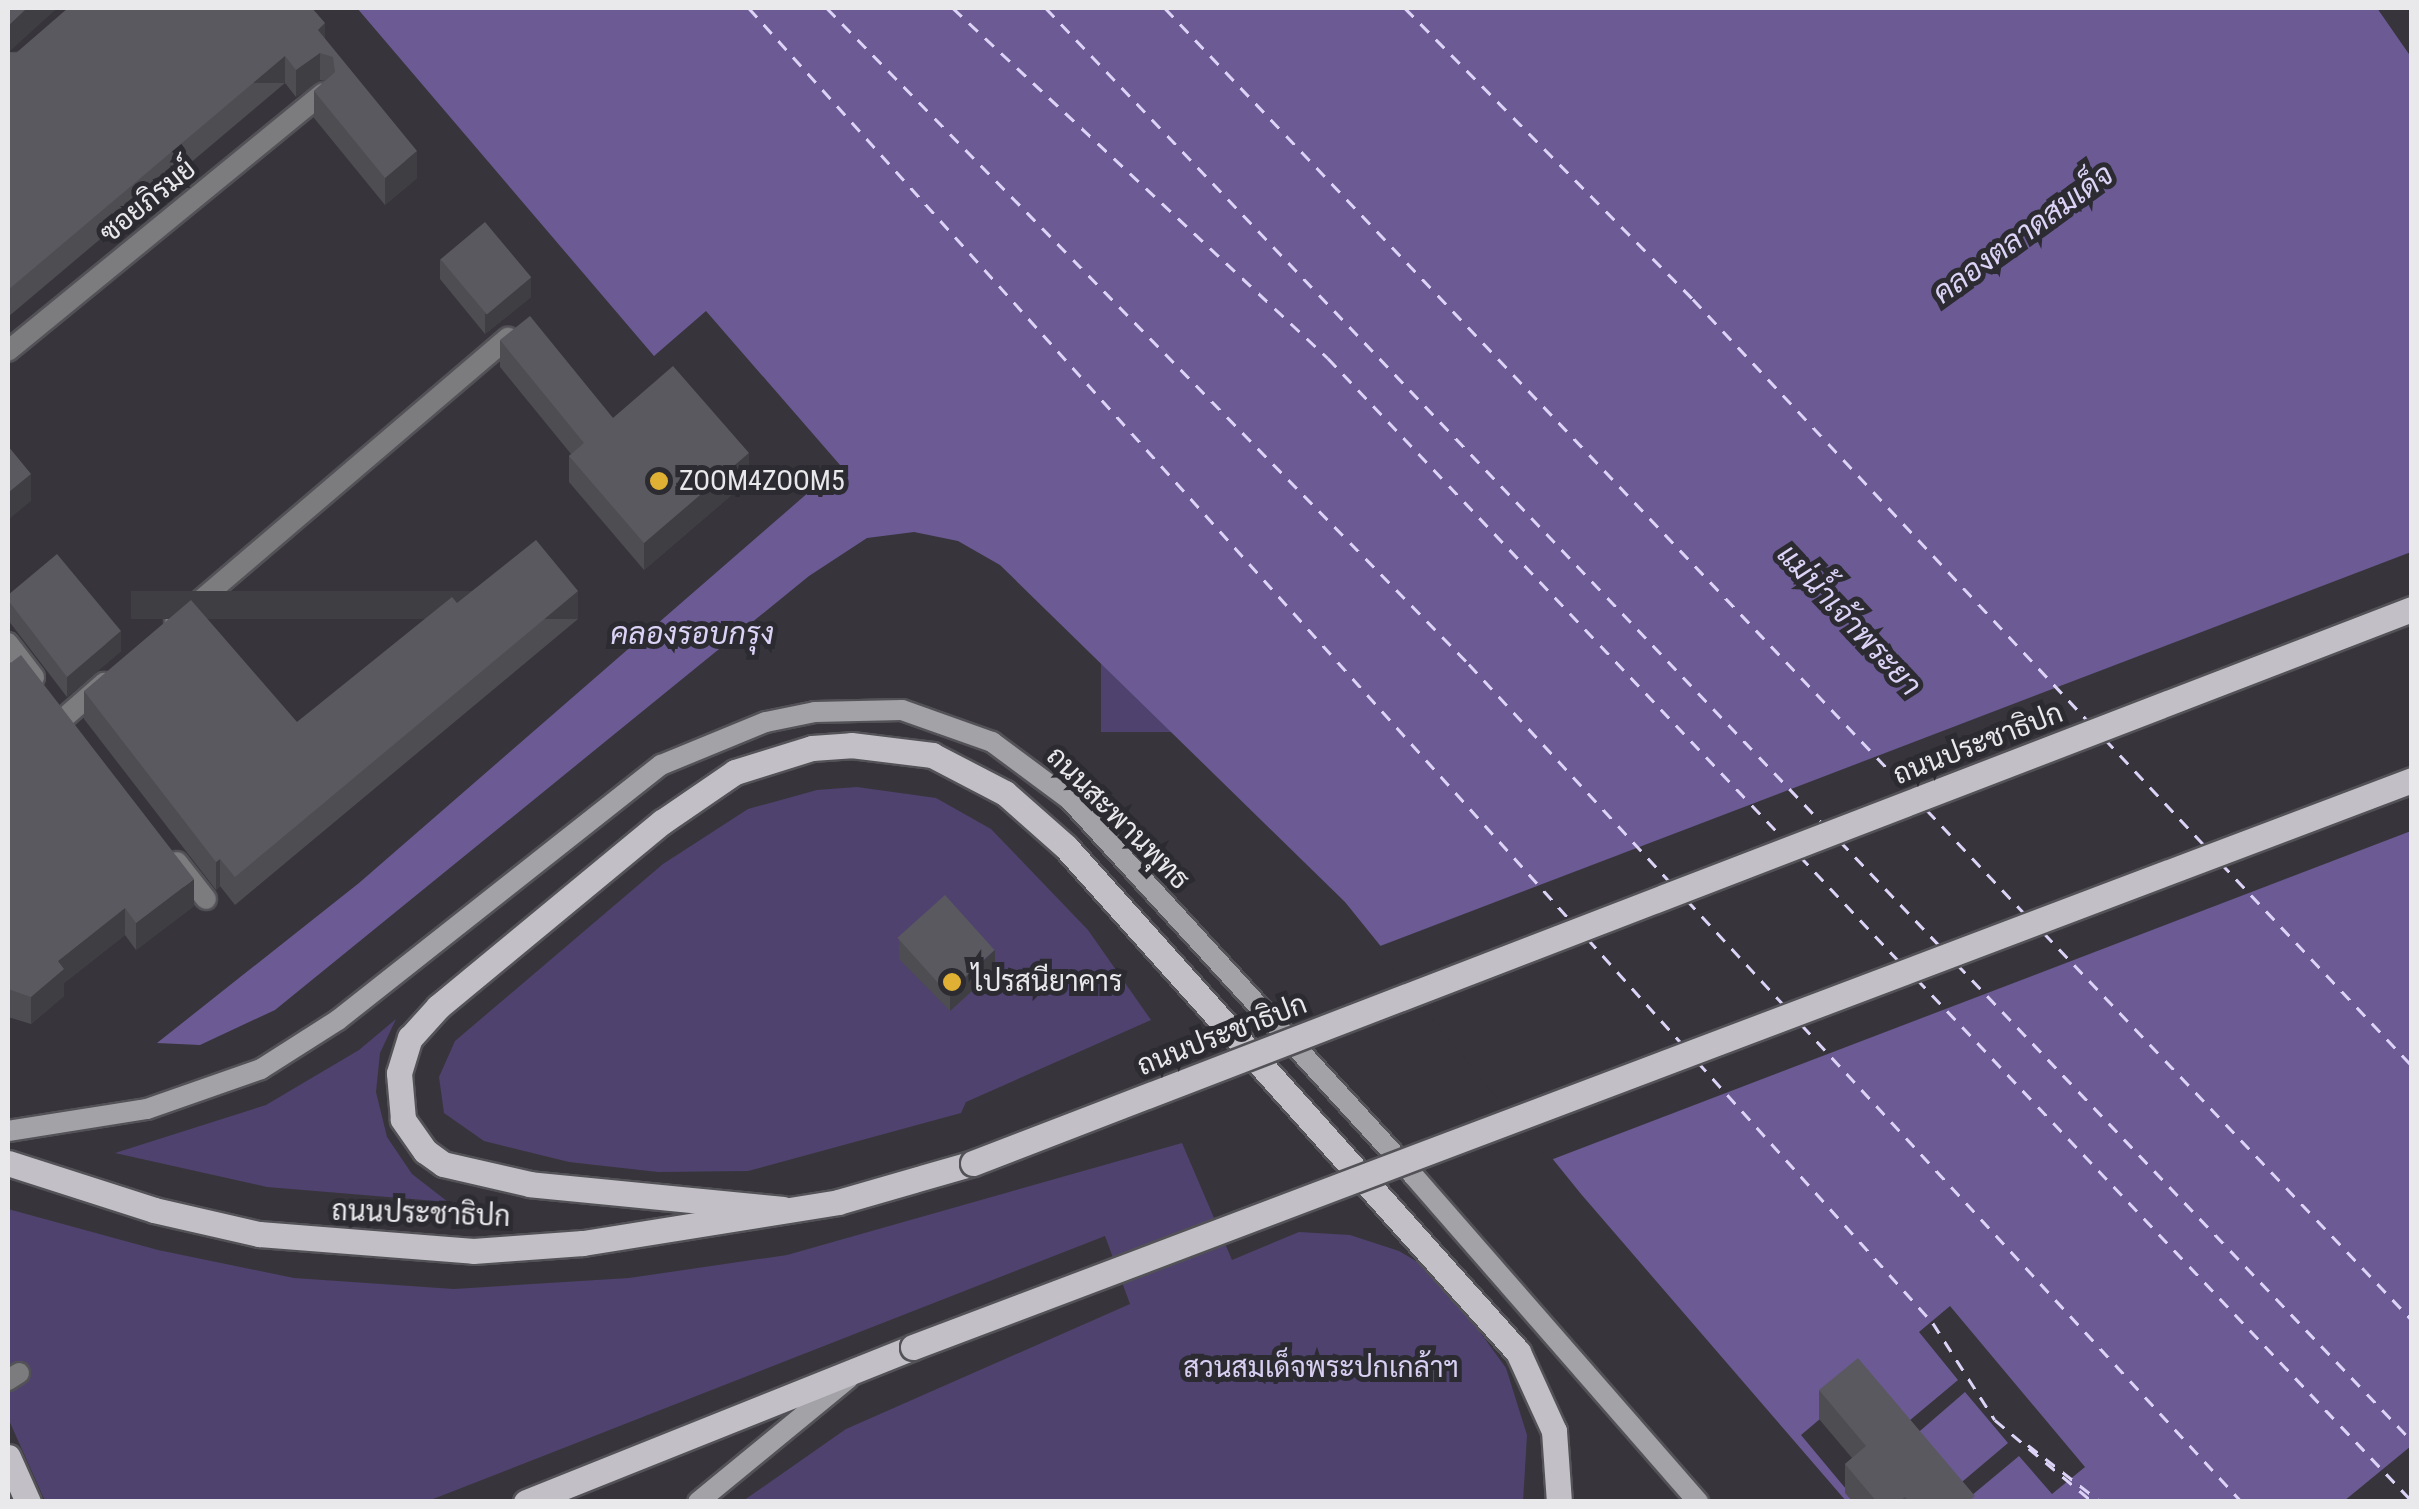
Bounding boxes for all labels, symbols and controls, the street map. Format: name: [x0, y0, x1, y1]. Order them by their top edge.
street label: ซอยภิรมย์: [93, 152, 203, 250]
water label: คลองตลาดสมเด็จ: [1926, 156, 2120, 312]
place label: ZOOM4ZOOM5: [679, 464, 845, 498]
marker: ZOOM4ZOOM5: [648, 470, 670, 492]
water label: แม่น้ำเจ้าพระยา: [1770, 537, 1928, 703]
water label: คลองรอบกรุง: [610, 616, 774, 652]
street label: ถนนประชาธิปก: [1888, 696, 2068, 792]
street label: ถนนสะพานพุทธ: [1039, 739, 1197, 897]
place label: ไปรสนียาคาร: [972, 965, 1122, 999]
marker: ไปรสนียาคาร: [941, 971, 963, 993]
street label: ถนนประชาธิปก: [1132, 987, 1312, 1083]
street label: ถนนประชาธิปก: [331, 1194, 511, 1234]
park label: สวนสมเด็จพระปกเกล้าฯ: [1183, 1351, 1459, 1385]

